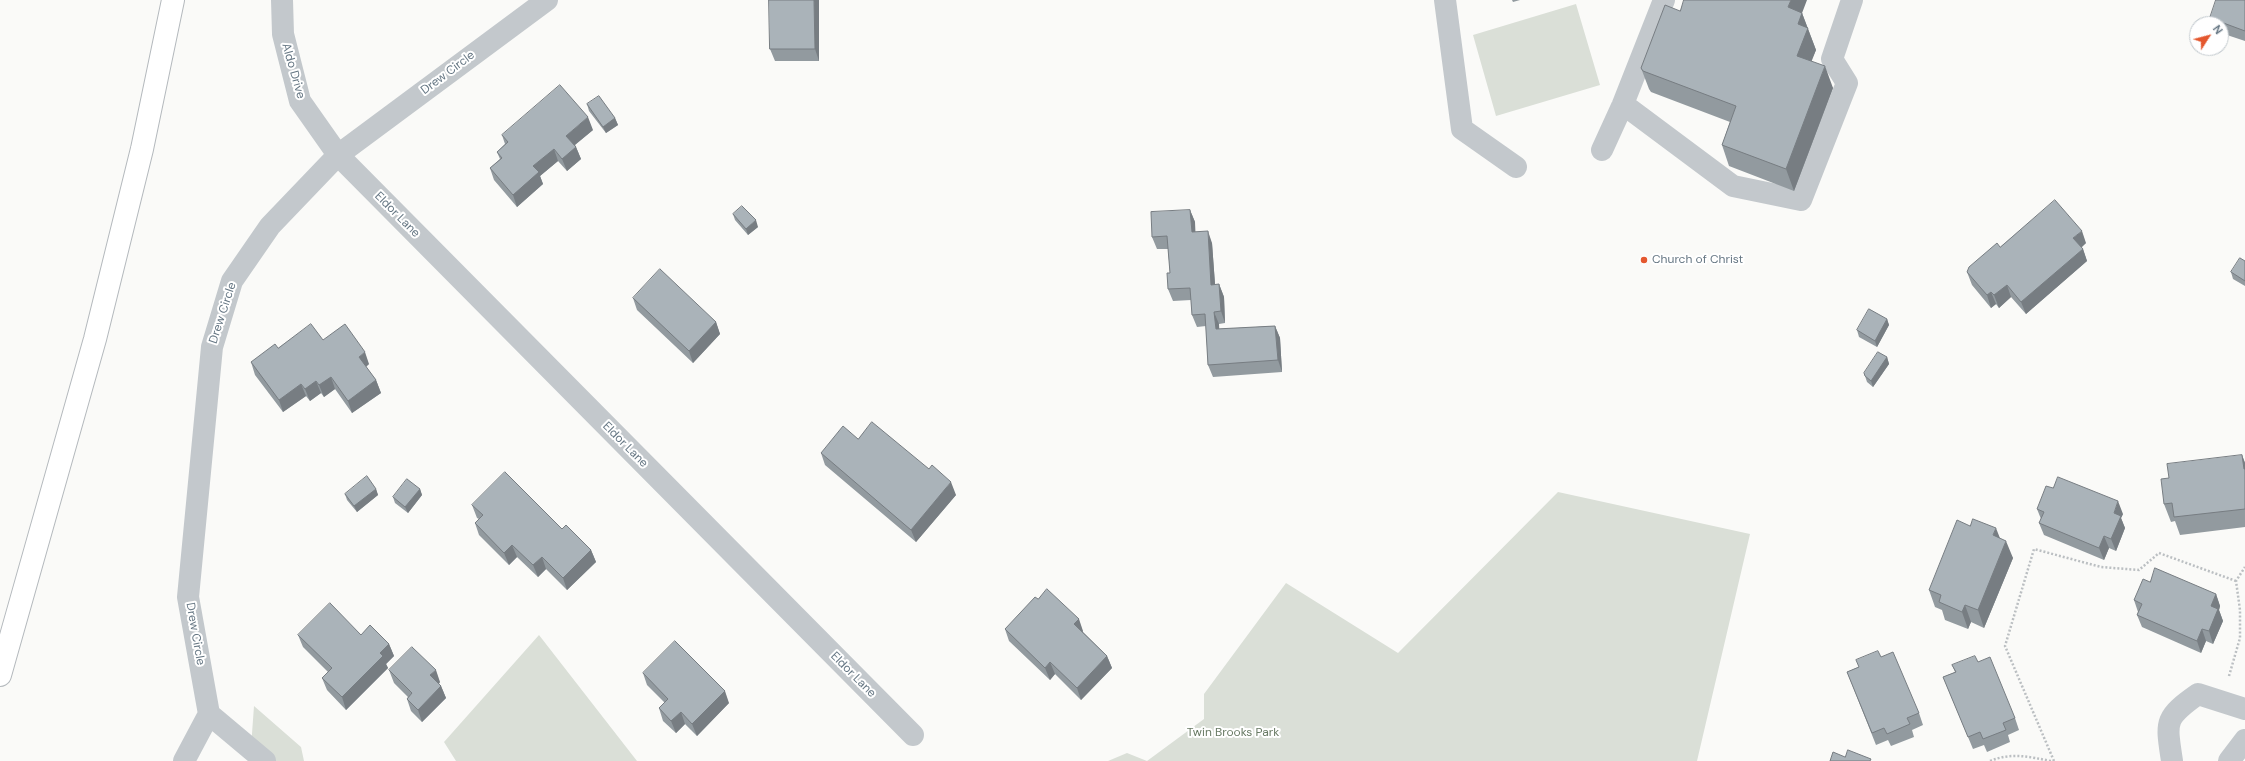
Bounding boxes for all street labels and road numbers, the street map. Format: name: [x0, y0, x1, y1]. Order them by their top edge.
street label: Aldo Drive: [278, 42, 308, 100]
street label: Drew Circle: [418, 48, 478, 98]
street label: Eldor Lane: [371, 189, 423, 241]
street label: Drew Circle: [206, 281, 240, 345]
street label: Eldor Lane: [599, 419, 651, 471]
street label: Drew Circle: [182, 602, 208, 666]
street label: Eldor Lane: [827, 649, 879, 701]

